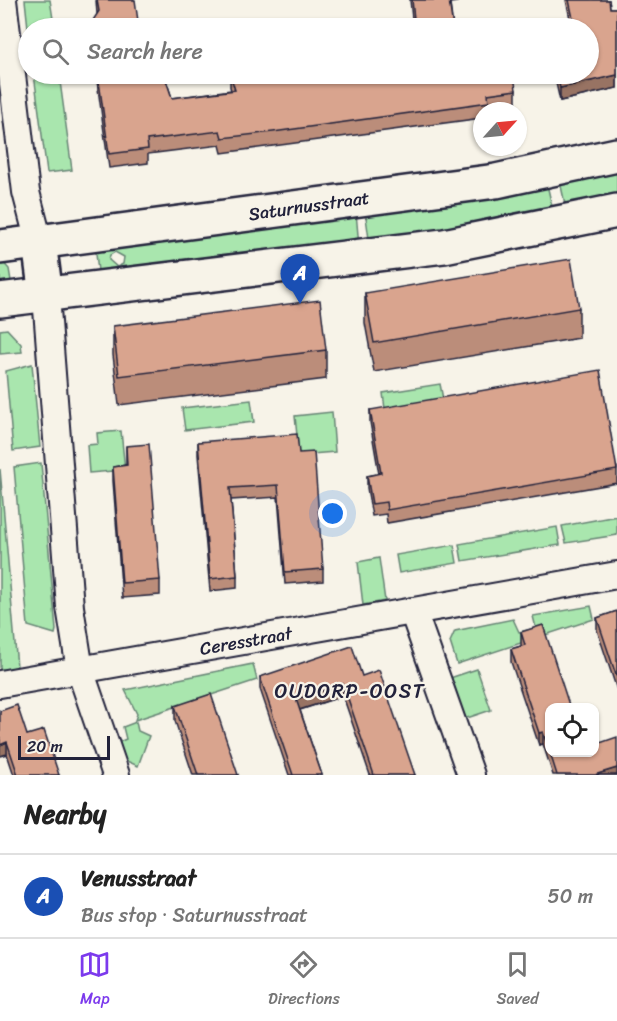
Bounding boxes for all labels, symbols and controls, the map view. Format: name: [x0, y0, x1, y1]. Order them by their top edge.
search box: [18, 18, 599, 84]
text: Search here: [87, 32, 203, 71]
icon: search: [39, 35, 72, 68]
north arrow: [473, 102, 527, 156]
street label: Saturnusstraat: [246, 182, 372, 230]
pin: A: [280, 254, 320, 304]
your location: [318, 499, 347, 528]
street label: Ceresstraat: [197, 617, 295, 665]
district label: OUDORP-OOST: [275, 674, 426, 709]
map controls: [545, 703, 599, 757]
button: locate: [545, 703, 599, 757]
text: 20 m: [27, 732, 63, 761]
scale bar: [18, 733, 110, 760]
text: Nearby: [24, 791, 106, 837]
text: Venusstraat: [81, 859, 196, 898]
text: A: [37, 879, 50, 914]
text: 50 m: [548, 879, 593, 914]
text: Bus stop · Saturnusstraat: [81, 898, 308, 933]
tab: Map: [78, 948, 111, 1013]
tab: Directions: [268, 948, 340, 1013]
tab: Saved: [496, 948, 539, 1013]

